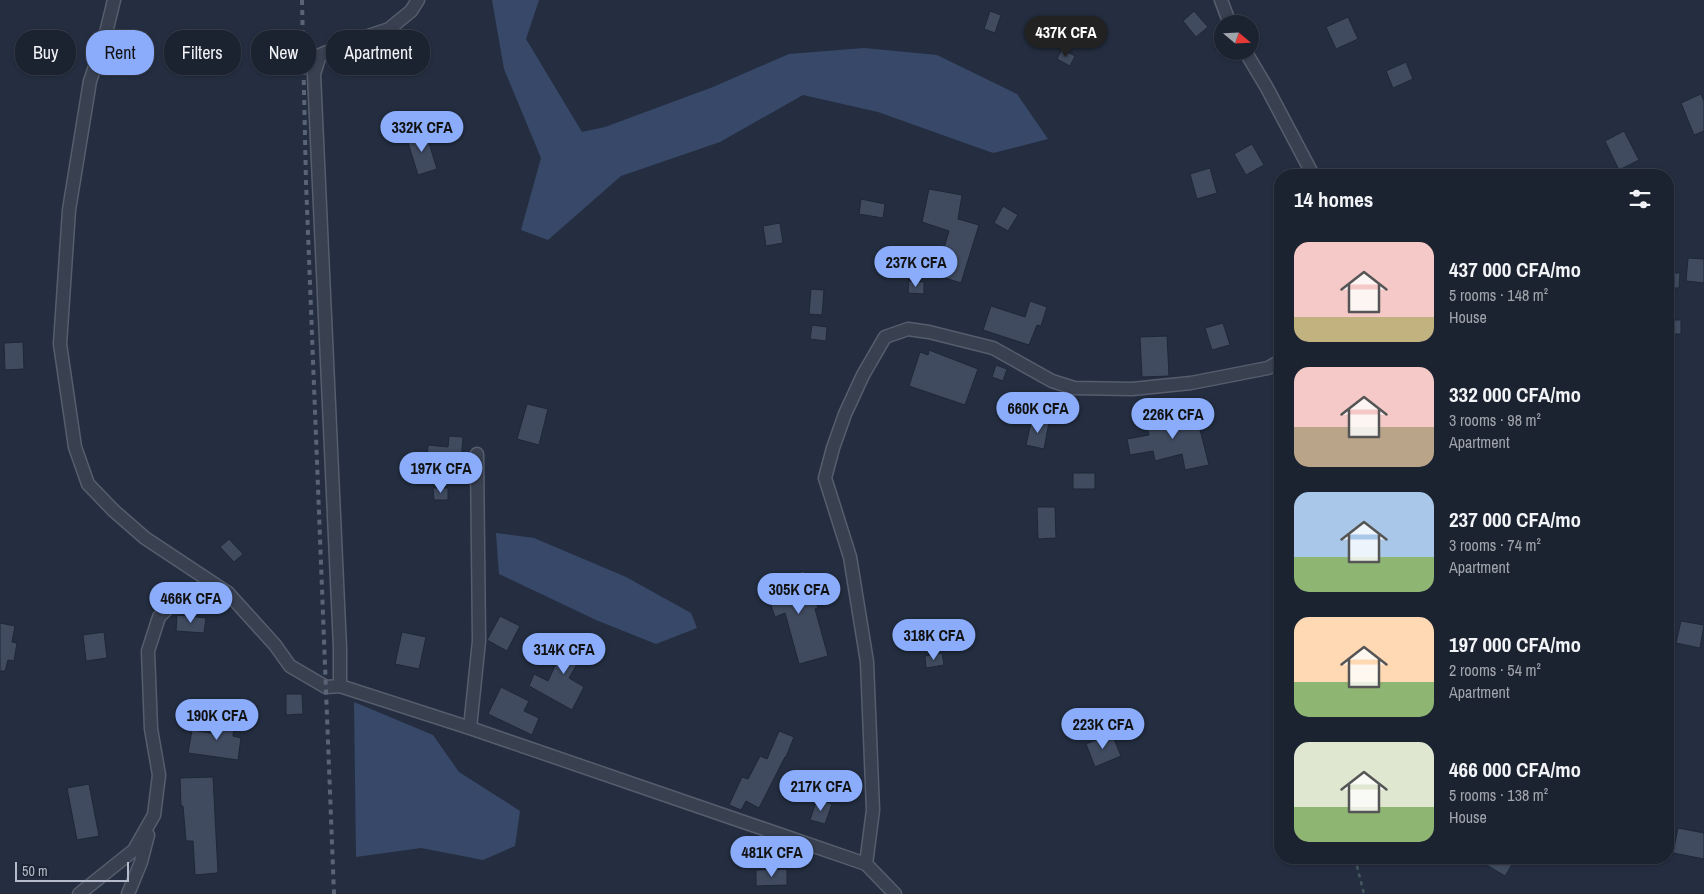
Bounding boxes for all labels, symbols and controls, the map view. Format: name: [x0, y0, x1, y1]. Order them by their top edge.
pin: 437K CFA: [1014, 15, 1118, 58]
north arrow: [1214, 15, 1259, 60]
map controls: [1214, 15, 1259, 60]
text: 437K CFA: [1035, 21, 1097, 43]
chip: Buy: [15, 30, 76, 75]
chip: Rent: [86, 30, 154, 75]
chip: Filters: [164, 30, 241, 75]
chip: New: [251, 30, 316, 75]
chip: Apartment: [326, 30, 430, 75]
pin: 332K CFA: [370, 110, 474, 153]
text: 332K CFA: [391, 116, 453, 138]
text: 14 homes: [1294, 185, 1373, 214]
icon: filters: [1626, 185, 1654, 213]
pin: 237K CFA: [864, 246, 968, 288]
text: 237K CFA: [885, 251, 947, 273]
text: 437 000 CFA/mo: [1449, 255, 1581, 284]
icon: home: [1334, 262, 1394, 322]
text: 5 rooms · 148 m²: [1449, 284, 1548, 306]
text: House: [1449, 306, 1487, 328]
text: 332 000 CFA/mo: [1449, 380, 1581, 409]
icon: home: [1334, 387, 1394, 447]
pin: 660K CFA: [986, 392, 1090, 434]
text: 660K CFA: [1007, 397, 1069, 419]
pin: 226K CFA: [1121, 398, 1225, 440]
text: 226K CFA: [1142, 403, 1204, 425]
text: 3 rooms · 98 m²: [1449, 409, 1541, 431]
text: Apartment: [1449, 431, 1510, 453]
pin: 197K CFA: [389, 452, 493, 494]
text: 197K CFA: [410, 457, 472, 479]
text: 237 000 CFA/mo: [1449, 505, 1581, 534]
icon: home: [1334, 512, 1394, 572]
text: 3 rooms · 74 m²: [1449, 534, 1541, 556]
text: Apartment: [1449, 556, 1510, 578]
pin: 305K CFA: [747, 572, 851, 615]
text: 305K CFA: [768, 578, 830, 600]
pin: 466K CFA: [139, 582, 243, 624]
text: 466K CFA: [160, 587, 222, 609]
pin: 318K CFA: [882, 618, 986, 661]
text: 318K CFA: [903, 624, 965, 646]
text: 197 000 CFA/mo: [1449, 630, 1581, 659]
pin: 314K CFA: [512, 632, 616, 675]
icon: home: [1334, 637, 1394, 697]
text: 314K CFA: [533, 638, 595, 660]
text: 2 rooms · 54 m²: [1449, 659, 1541, 681]
text: Apartment: [1449, 681, 1510, 703]
pin: 190K CFA: [165, 698, 269, 741]
text: 190K CFA: [186, 704, 248, 726]
pin: 223K CFA: [1051, 708, 1155, 750]
text: 223K CFA: [1072, 713, 1134, 735]
text: 466 000 CFA/mo: [1449, 755, 1581, 784]
icon: home: [1334, 762, 1394, 822]
pin: 217K CFA: [769, 770, 873, 812]
text: 217K CFA: [790, 775, 852, 797]
text: 5 rooms · 138 m²: [1449, 784, 1548, 806]
text: House: [1449, 806, 1487, 828]
pin: 481K CFA: [720, 836, 824, 878]
text: 481K CFA: [741, 841, 803, 863]
scale bar: [15, 859, 129, 882]
text: 50 m: [22, 862, 48, 880]

